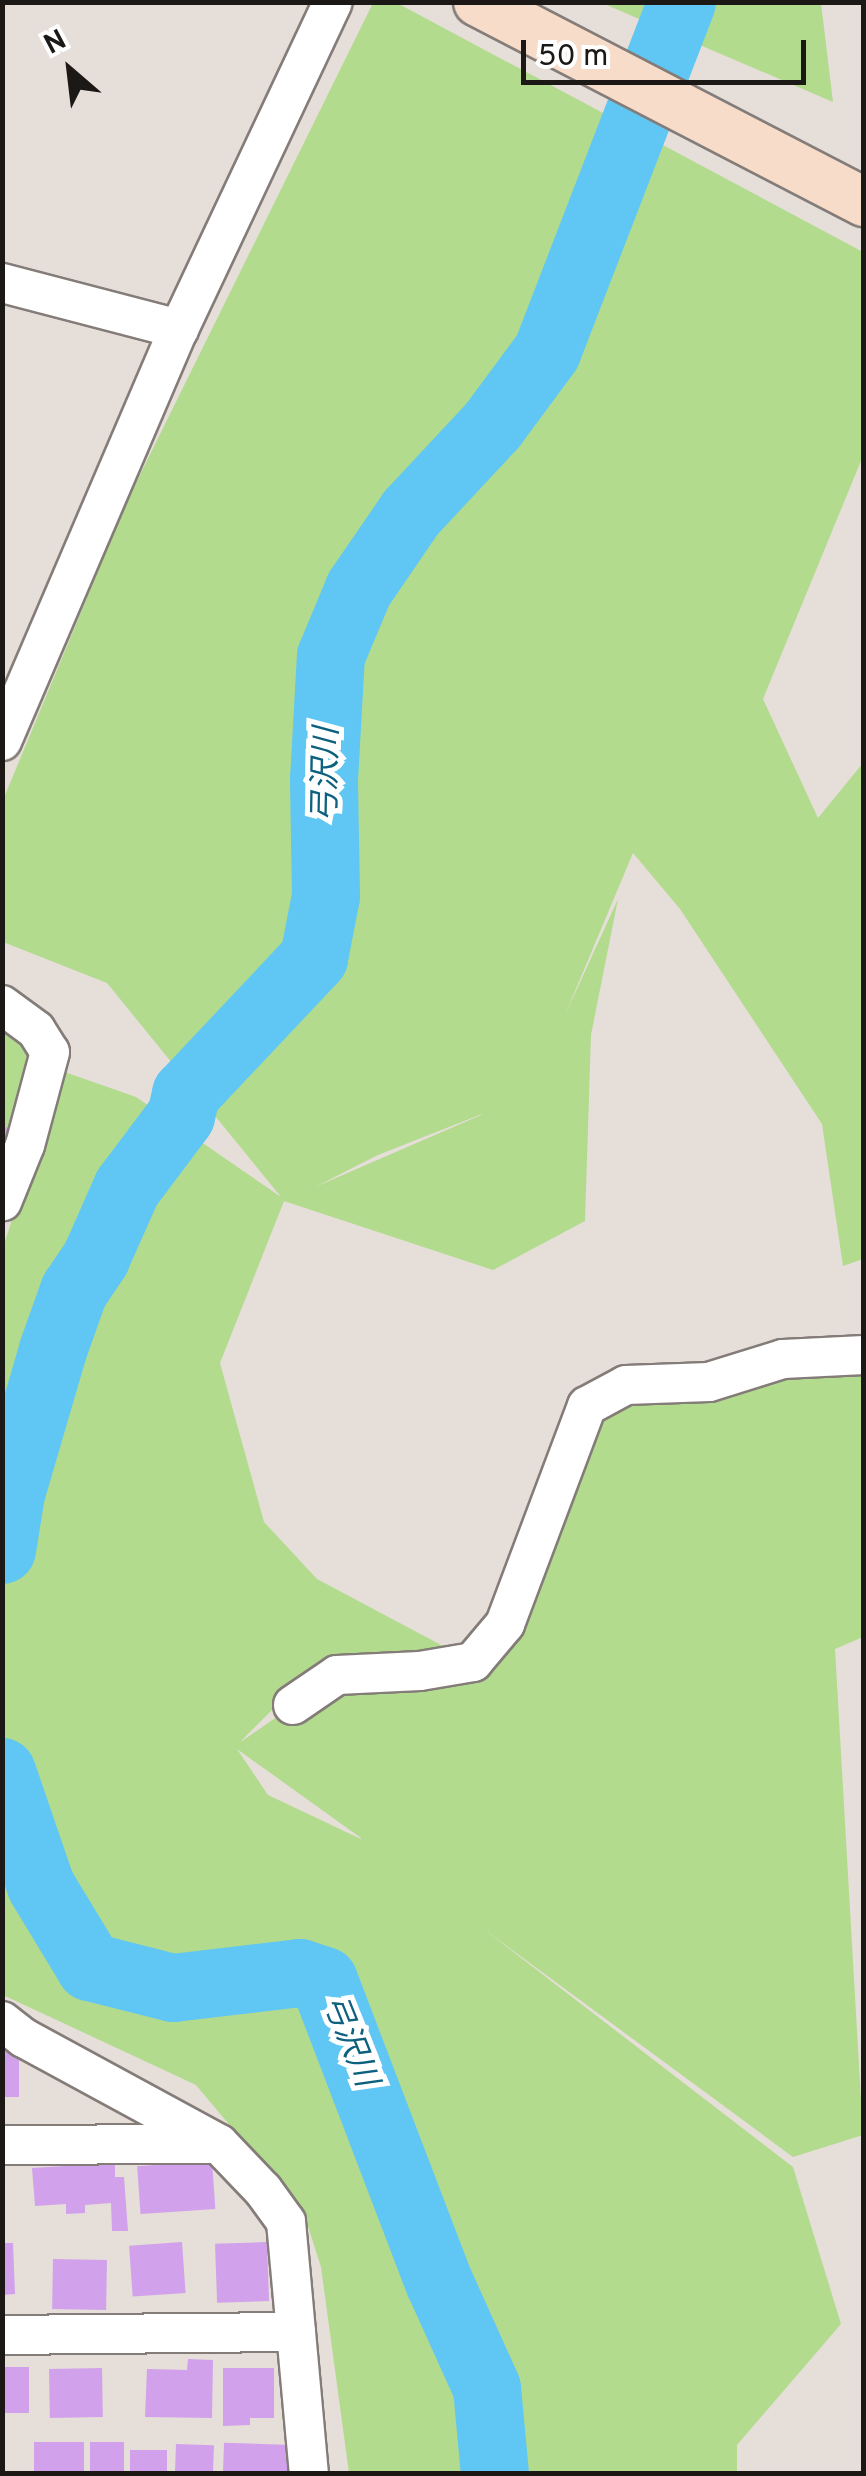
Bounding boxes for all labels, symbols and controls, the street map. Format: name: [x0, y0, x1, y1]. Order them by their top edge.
north arrow: [20, 20, 120, 120]
scale bar: [526, 20, 811, 82]
text: N: [39, 23, 73, 64]
text: 50 m: [538, 39, 608, 76]
water label: 弓沢川: [308, 727, 348, 823]
water label: 弓沢川: [312, 1989, 384, 2093]

